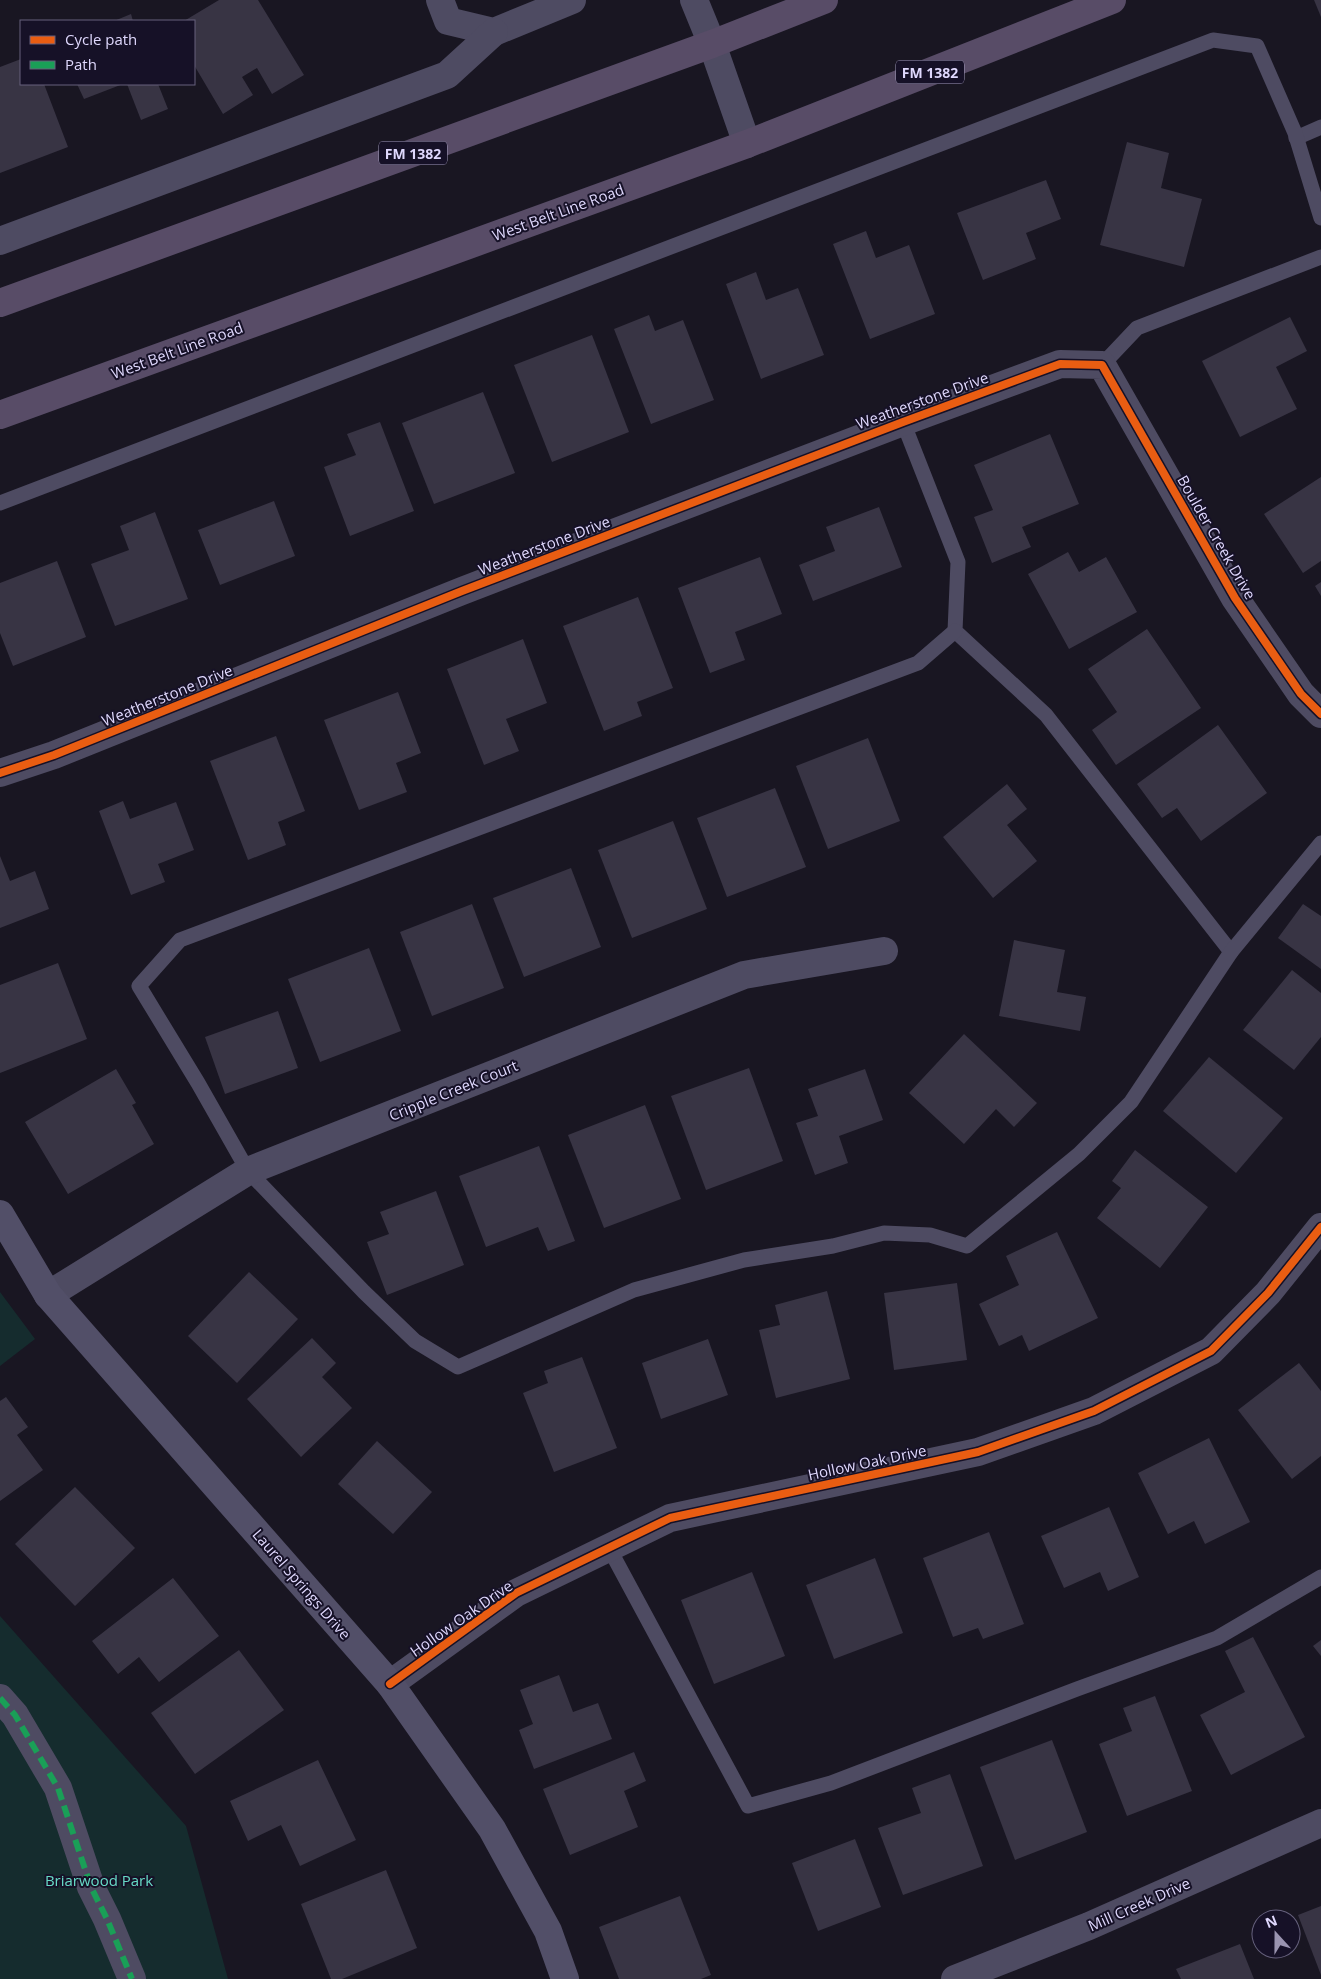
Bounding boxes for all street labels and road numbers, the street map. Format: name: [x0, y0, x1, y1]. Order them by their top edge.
road number: FM 1382: [896, 61, 964, 84]
road number: FM 1382: [379, 142, 447, 164]
street label: West Belt Line Road: [489, 179, 627, 245]
street label: West Belt Line Road: [108, 317, 246, 383]
street label: Weatherstone Drive: [853, 367, 991, 433]
street label: Boulder Creek Drive: [1173, 471, 1261, 603]
street label: Weatherstone Drive: [475, 511, 613, 579]
street label: Weatherstone Drive: [99, 660, 235, 730]
street label: Cripple Creek Court: [386, 1055, 520, 1125]
street label: Hollow Oak Drive: [806, 1440, 928, 1484]
street label: Laurel Springs Drive: [249, 1525, 355, 1643]
street label: Hollow Oak Drive: [406, 1575, 516, 1661]
street label: Mill Creek Drive: [1085, 1873, 1193, 1935]

